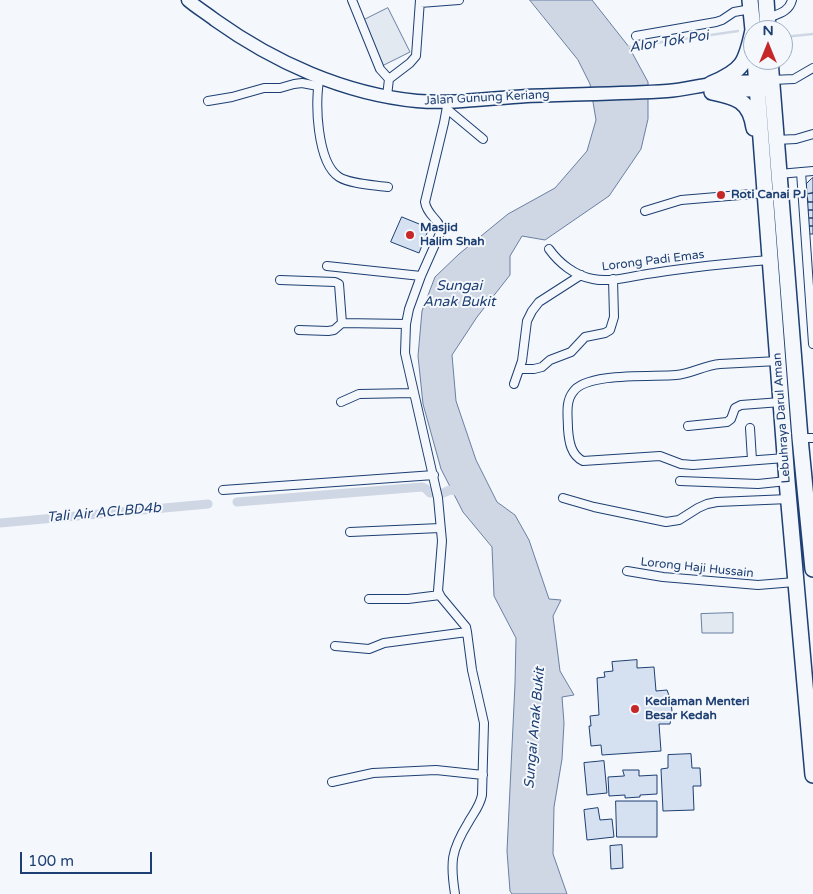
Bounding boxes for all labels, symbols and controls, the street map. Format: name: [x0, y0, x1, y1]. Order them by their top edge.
north arrow: [743, 20, 793, 70]
text: N: [762, 22, 774, 39]
water label: Alor Tok Poi: [628, 27, 710, 57]
street label: Jalan Gunung Keriang: [424, 88, 550, 108]
place label: Roti Canai PJ: [731, 188, 806, 202]
marker: Roti Canai PJ: [715, 189, 727, 201]
place label: Masjid Halim Shah: [420, 221, 485, 249]
marker: Masjid Halim Shah: [404, 229, 416, 241]
street label: Lorong Padi Emas: [601, 248, 705, 274]
water label: Sungai Anak Bukit: [423, 278, 495, 310]
street label: Lebuhraya Darul Aman: [770, 352, 794, 484]
water label: Tali Air ACLBD4b: [46, 500, 162, 526]
street label: Lorong Haji Hussain: [640, 555, 754, 581]
water label: Sungai Anak Bukit: [521, 667, 549, 789]
place label: Kediaman Menteri Besar Kedah: [645, 695, 750, 723]
marker: Kediaman Menteri Besar Kedah: [629, 703, 641, 715]
scale bar: [22, 842, 155, 874]
text: 100 m: [28, 852, 74, 870]

